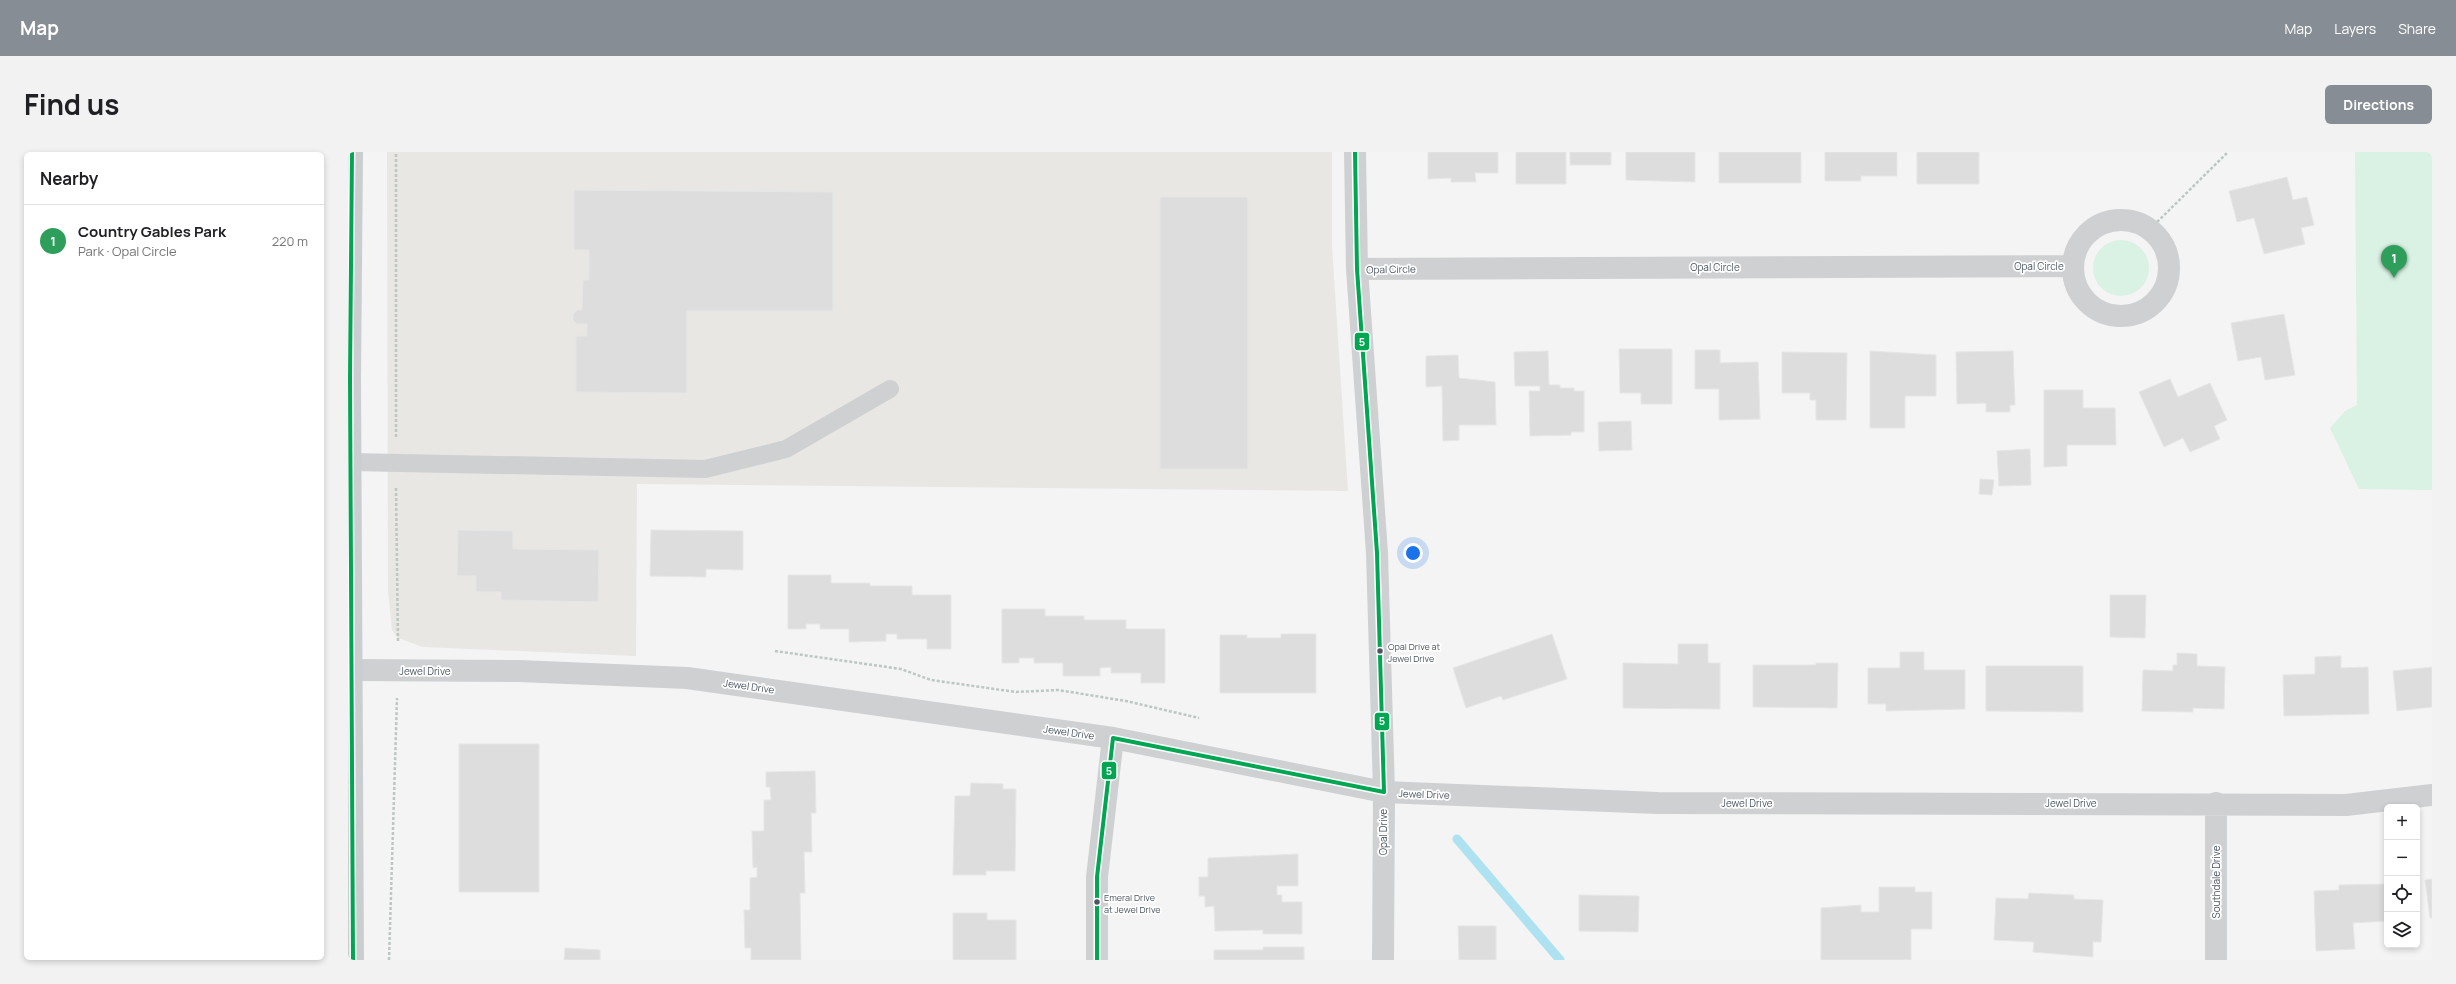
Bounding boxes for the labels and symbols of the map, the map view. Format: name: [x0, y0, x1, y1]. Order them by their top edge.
pin: 1: [2381, 245, 2407, 278]
street label: Opal Circle: [2014, 259, 2064, 273]
street label: Opal Circle: [1690, 260, 1740, 274]
street label: Opal Circle: [1366, 262, 1416, 276]
line badge: 5: [1354, 332, 1370, 351]
text: 5: [1359, 334, 1365, 349]
your location: [1403, 543, 1423, 563]
place label: Opal Drive at Jewel Drive: [1388, 640, 1441, 665]
marker: Opal Drive at Jewel Drive: [1375, 646, 1385, 656]
street label: Jewel Drive: [399, 664, 451, 678]
street label: Jewel Drive: [723, 675, 776, 697]
line badge: 5: [1374, 712, 1390, 731]
text: 5: [1379, 713, 1385, 728]
street label: Jewel Drive: [1043, 721, 1096, 743]
line badge: 5: [1101, 761, 1117, 780]
text: 5: [1106, 763, 1112, 778]
street label: Jewel Drive: [1398, 786, 1450, 802]
street label: Jewel Drive: [1721, 796, 1773, 810]
street label: Jewel Drive: [2045, 796, 2097, 810]
street label: Opal Drive: [1376, 809, 1390, 855]
street label: Southdale Drive: [2209, 845, 2223, 919]
place label: Emeral Drive at Jewel Drive: [1104, 891, 1161, 916]
marker: Emeral Drive at Jewel Drive: [1092, 897, 1102, 907]

